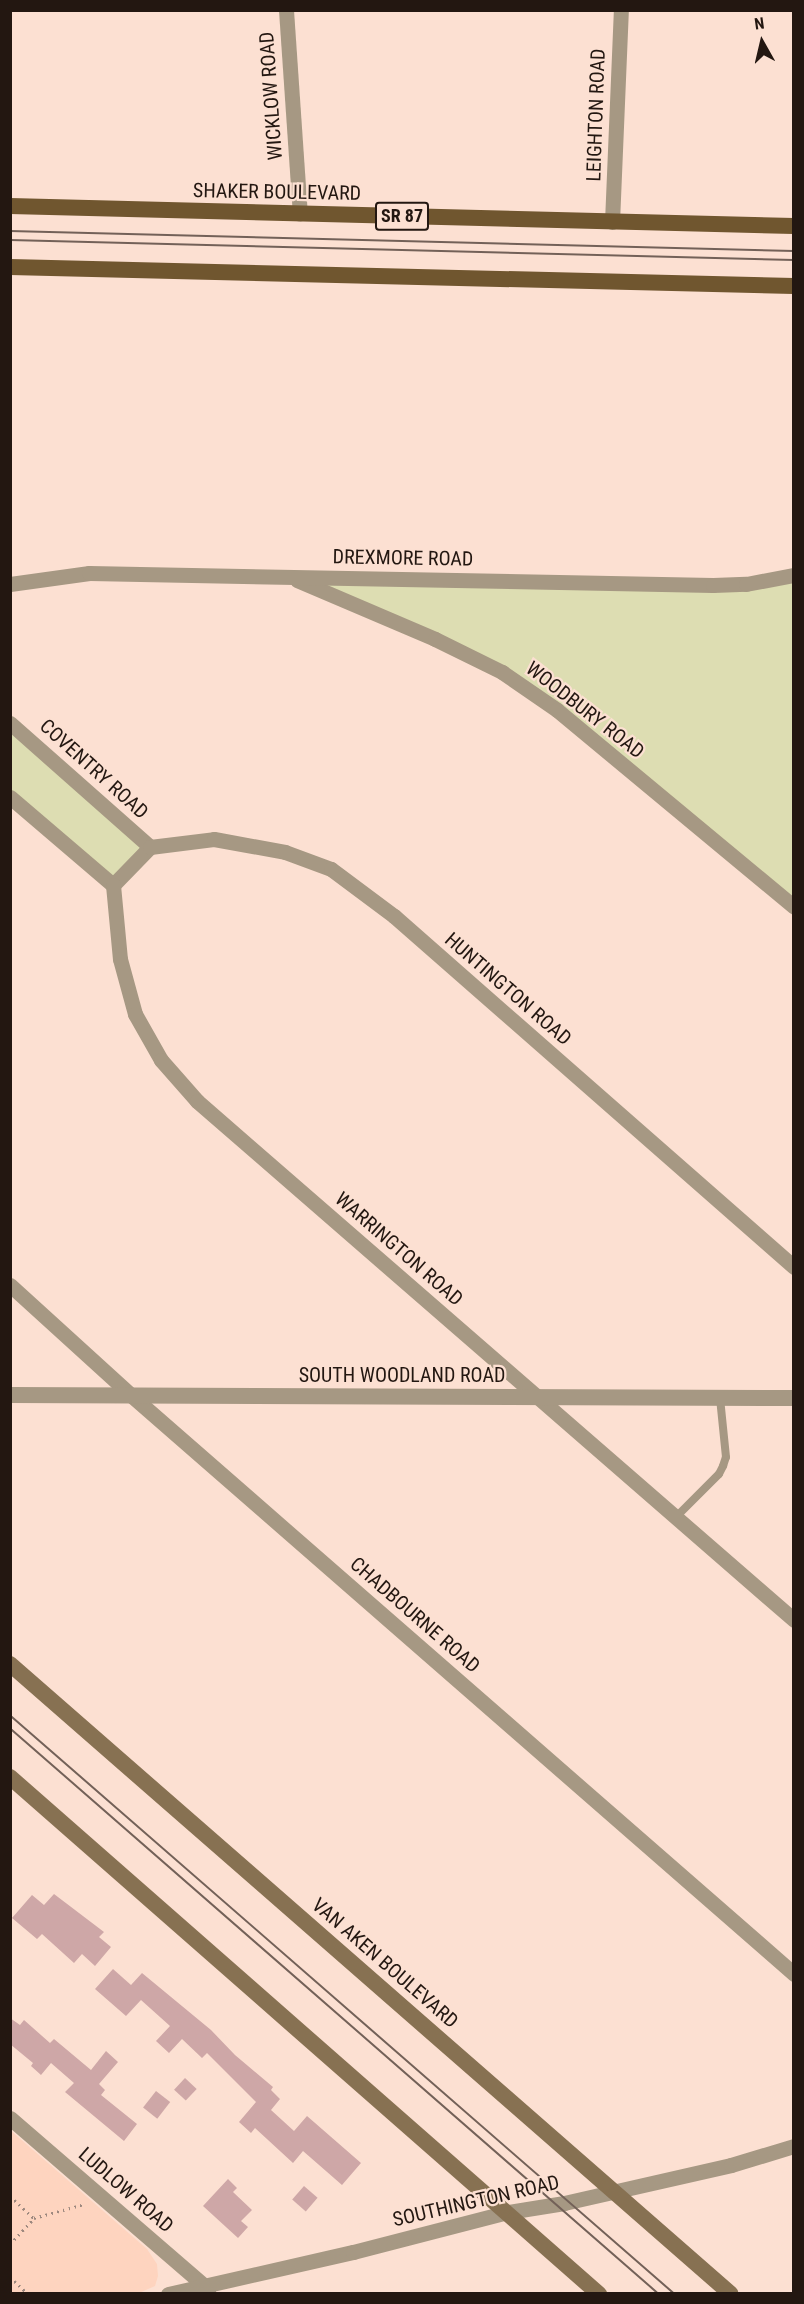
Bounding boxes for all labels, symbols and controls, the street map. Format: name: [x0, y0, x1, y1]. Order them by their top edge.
north arrow: [732, 12, 792, 72]
text: N: [753, 14, 766, 34]
street label: WICKLOW ROAD: [255, 31, 287, 161]
street label: LEIGHTON ROAD: [582, 48, 610, 182]
street label: SHAKER BOULEVARD: [193, 179, 361, 205]
road number: SR 87: [374, 201, 430, 231]
street label: DREXMORE ROAD: [332, 545, 474, 571]
street label: WOODBURY ROAD: [521, 656, 649, 764]
street label: COVENTRY ROAD: [35, 714, 153, 824]
street label: HUNTINGTON ROAD: [440, 927, 576, 1051]
street label: WARRINGTON ROAD: [330, 1187, 468, 1311]
street label: SOUTH WOODLAND ROAD: [299, 1363, 505, 1387]
street label: CHADBOURNE ROAD: [345, 1552, 485, 1678]
street label: VAN AKEN BOULEVARD: [307, 1893, 463, 2033]
street label: LUDLOW ROAD: [74, 2142, 178, 2238]
street label: SOUTHINGTON ROAD: [390, 2170, 562, 2232]

